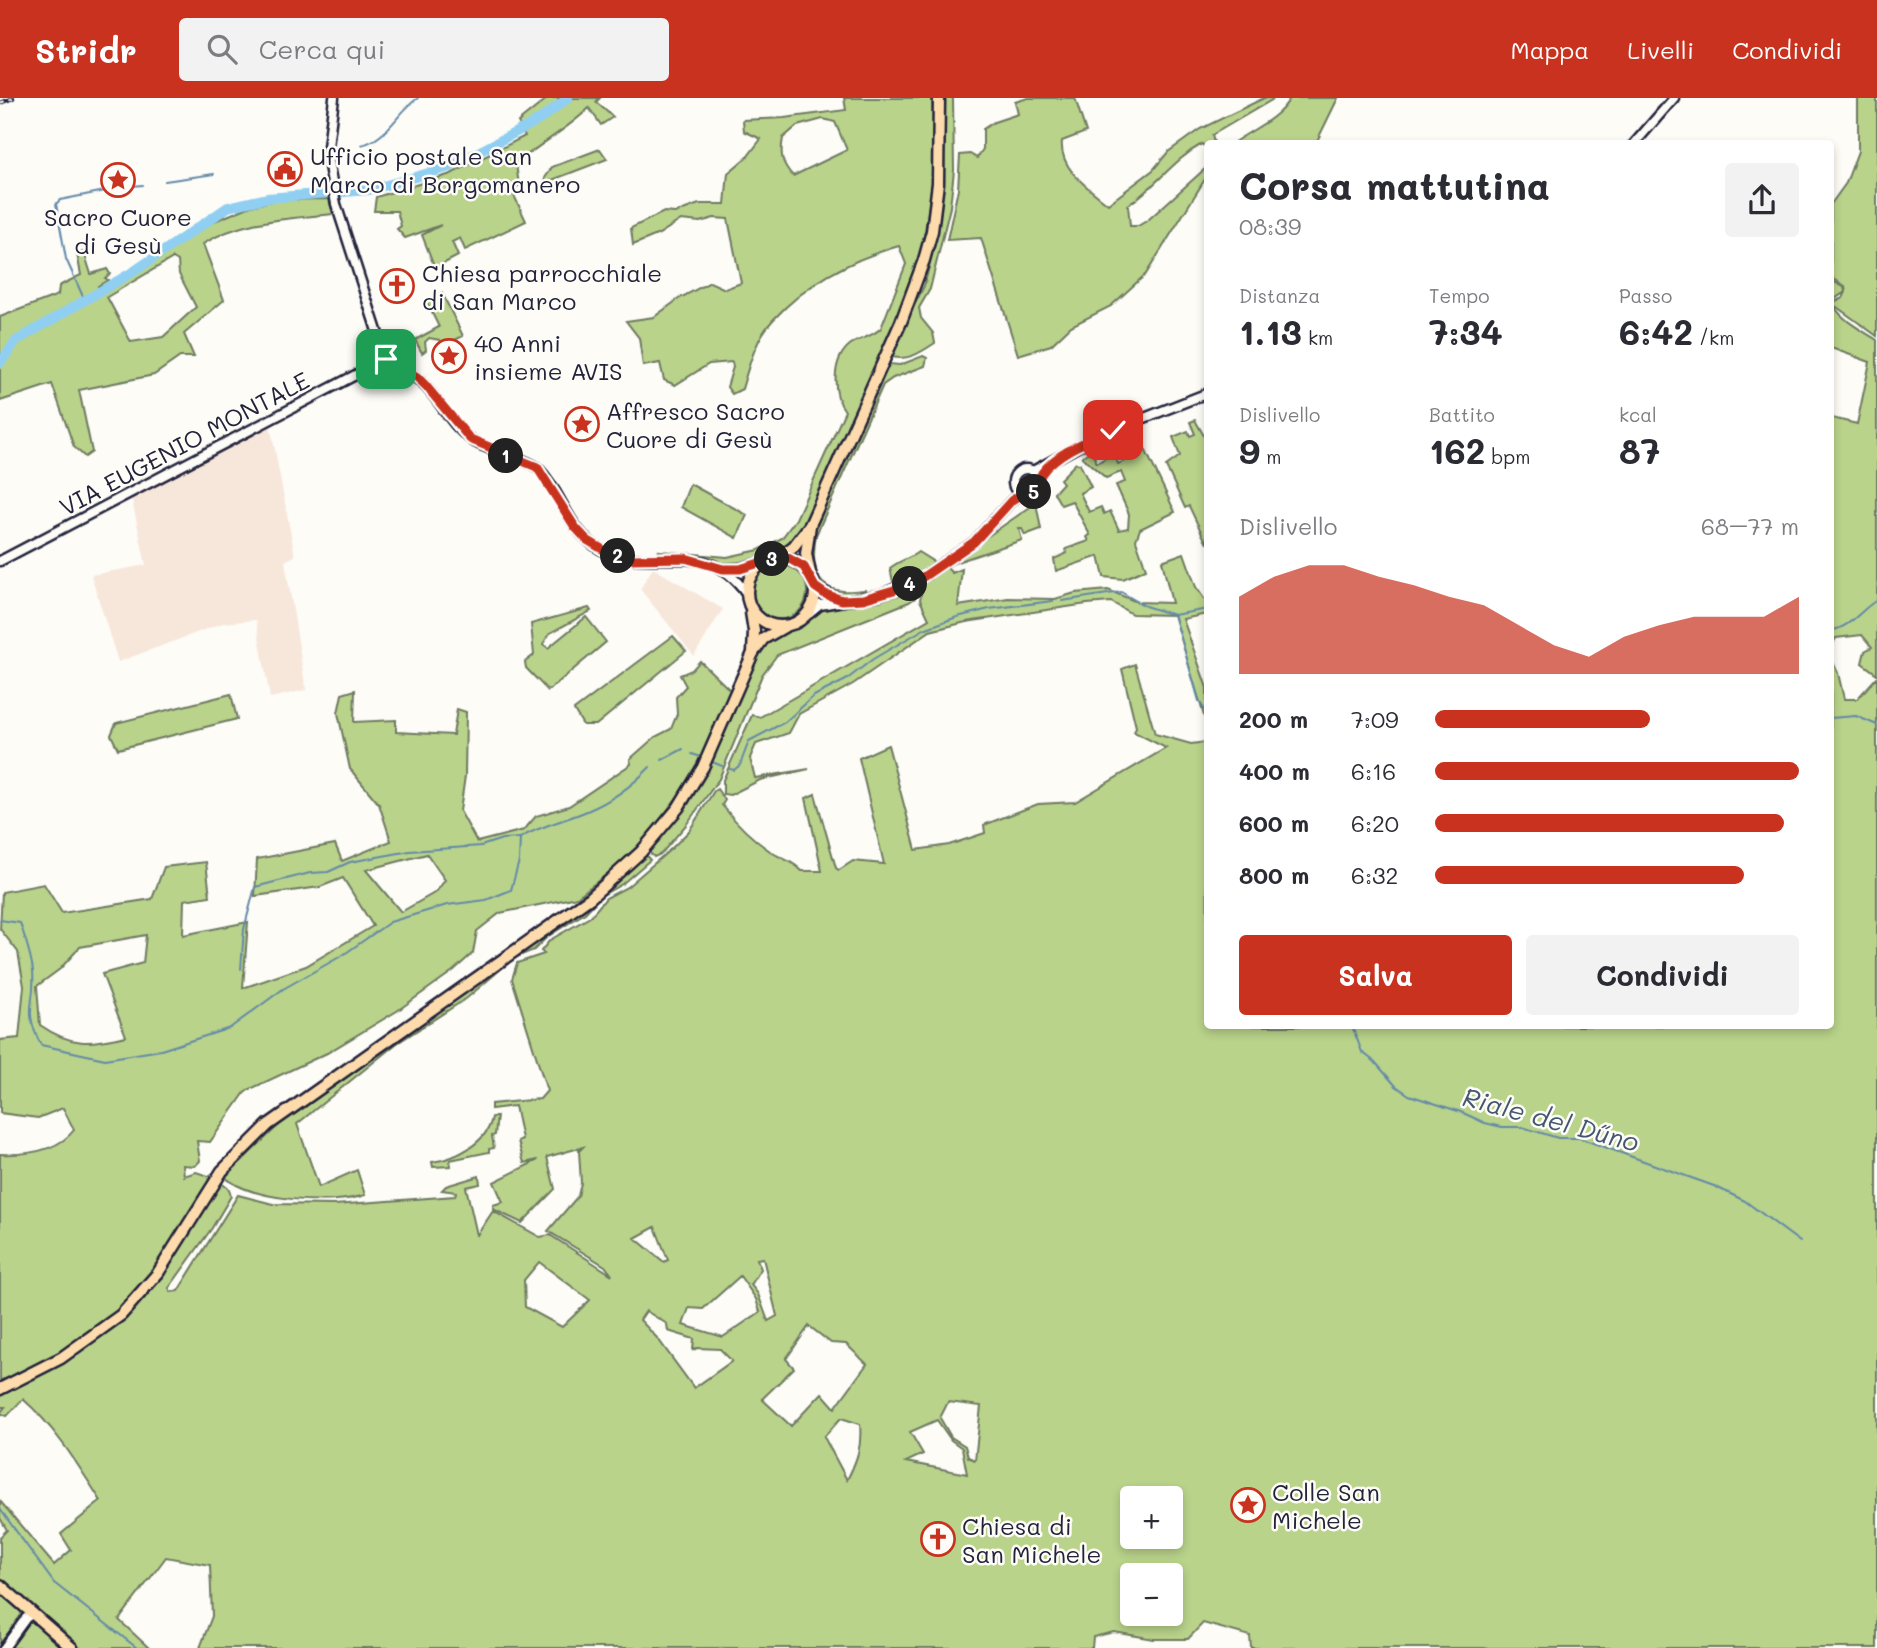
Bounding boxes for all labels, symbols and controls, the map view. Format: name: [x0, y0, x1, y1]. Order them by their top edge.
search box: [179, 18, 669, 81]
text: Stridr: [35, 28, 137, 71]
icon: search: [203, 30, 241, 68]
text: Cerca qui: [259, 32, 385, 66]
text: Mappa: [1511, 34, 1589, 65]
text: Livelli: [1627, 34, 1694, 65]
text: Condividi: [1732, 34, 1842, 65]
place label: Ufficio postale San Marco di Borgomanero: [310, 140, 580, 199]
public building icon: Ufficio postale San Marco di Borgomanero: [266, 150, 304, 188]
text: Corsa mattutina: [1239, 160, 1550, 210]
place icon: Sacro Cuore di Gesù: [99, 161, 137, 199]
button: share: [1725, 163, 1799, 237]
place label: Sacro Cuore di Gesù: [44, 201, 192, 260]
text: 08:39: [1239, 211, 1301, 241]
place label: Chiesa parrocchiale di San Marco: [422, 257, 662, 316]
church icon: Chiesa parrocchiale di San Marco: [378, 267, 416, 305]
text: Distanza: [1239, 283, 1320, 308]
text: Tempo: [1429, 283, 1489, 308]
text: Passo: [1619, 283, 1672, 308]
text: 1.13: [1239, 308, 1302, 354]
text: 7:34: [1429, 308, 1503, 354]
text: 6:42: [1619, 308, 1693, 354]
text: km: [1302, 325, 1333, 350]
text: /km: [1693, 325, 1734, 350]
place label: 40 Anni insieme AVIS: [474, 327, 623, 386]
pin: [356, 329, 416, 389]
place icon: 40 Anni insieme AVIS: [430, 337, 468, 375]
icon: arrive: [367, 340, 405, 378]
street label: VIA EUGENIO MONTALE: [54, 364, 314, 522]
place label: Affresco Sacro Cuore di Gesù: [606, 395, 785, 454]
pin: [1083, 400, 1143, 460]
text: Dislivello: [1239, 402, 1320, 427]
text: Battito: [1429, 402, 1495, 427]
text: kcal: [1619, 402, 1657, 427]
place icon: Affresco Sacro Cuore di Gesù: [563, 405, 601, 443]
icon: check: [1094, 411, 1132, 449]
text: 9: [1239, 427, 1260, 473]
text: 162: [1429, 427, 1485, 473]
text: 87: [1619, 427, 1660, 473]
pin: 1: [489, 438, 524, 474]
text: 1: [501, 443, 510, 468]
text: m: [1260, 444, 1281, 469]
text: bpm: [1485, 444, 1530, 469]
pin: 5: [1016, 474, 1052, 510]
text: 5: [1028, 479, 1039, 504]
text: Dislivello: [1239, 511, 1337, 541]
text: 68–77 m: [1701, 511, 1799, 541]
pin: 2: [600, 538, 636, 574]
pin: 3: [754, 542, 790, 576]
text: 2: [612, 543, 623, 568]
text: 3: [766, 546, 777, 571]
pin: 4: [892, 566, 928, 602]
text: 4: [903, 571, 916, 596]
text: 200 m: [1239, 704, 1308, 734]
text: 7:09: [1351, 704, 1399, 734]
text: 400 m: [1239, 756, 1310, 786]
text: 6:16: [1351, 756, 1396, 786]
text: 600 m: [1239, 808, 1309, 838]
text: 6:20: [1351, 808, 1399, 838]
text: 800 m: [1239, 860, 1309, 890]
text: 6:32: [1351, 860, 1398, 890]
button: Salva: [1239, 935, 1512, 1015]
button: Condividi: [1526, 935, 1799, 1015]
water label: Riale del Dűno: [1459, 1079, 1643, 1159]
place label: Colle San Michele: [1272, 1476, 1380, 1535]
map controls: [1120, 1486, 1183, 1626]
button: +: [1120, 1486, 1183, 1549]
place icon: Colle San Michele: [1229, 1486, 1267, 1524]
place label: Chiesa di San Michele: [962, 1510, 1101, 1569]
church icon: Chiesa di San Michele: [919, 1520, 957, 1558]
button: −: [1120, 1563, 1183, 1626]

